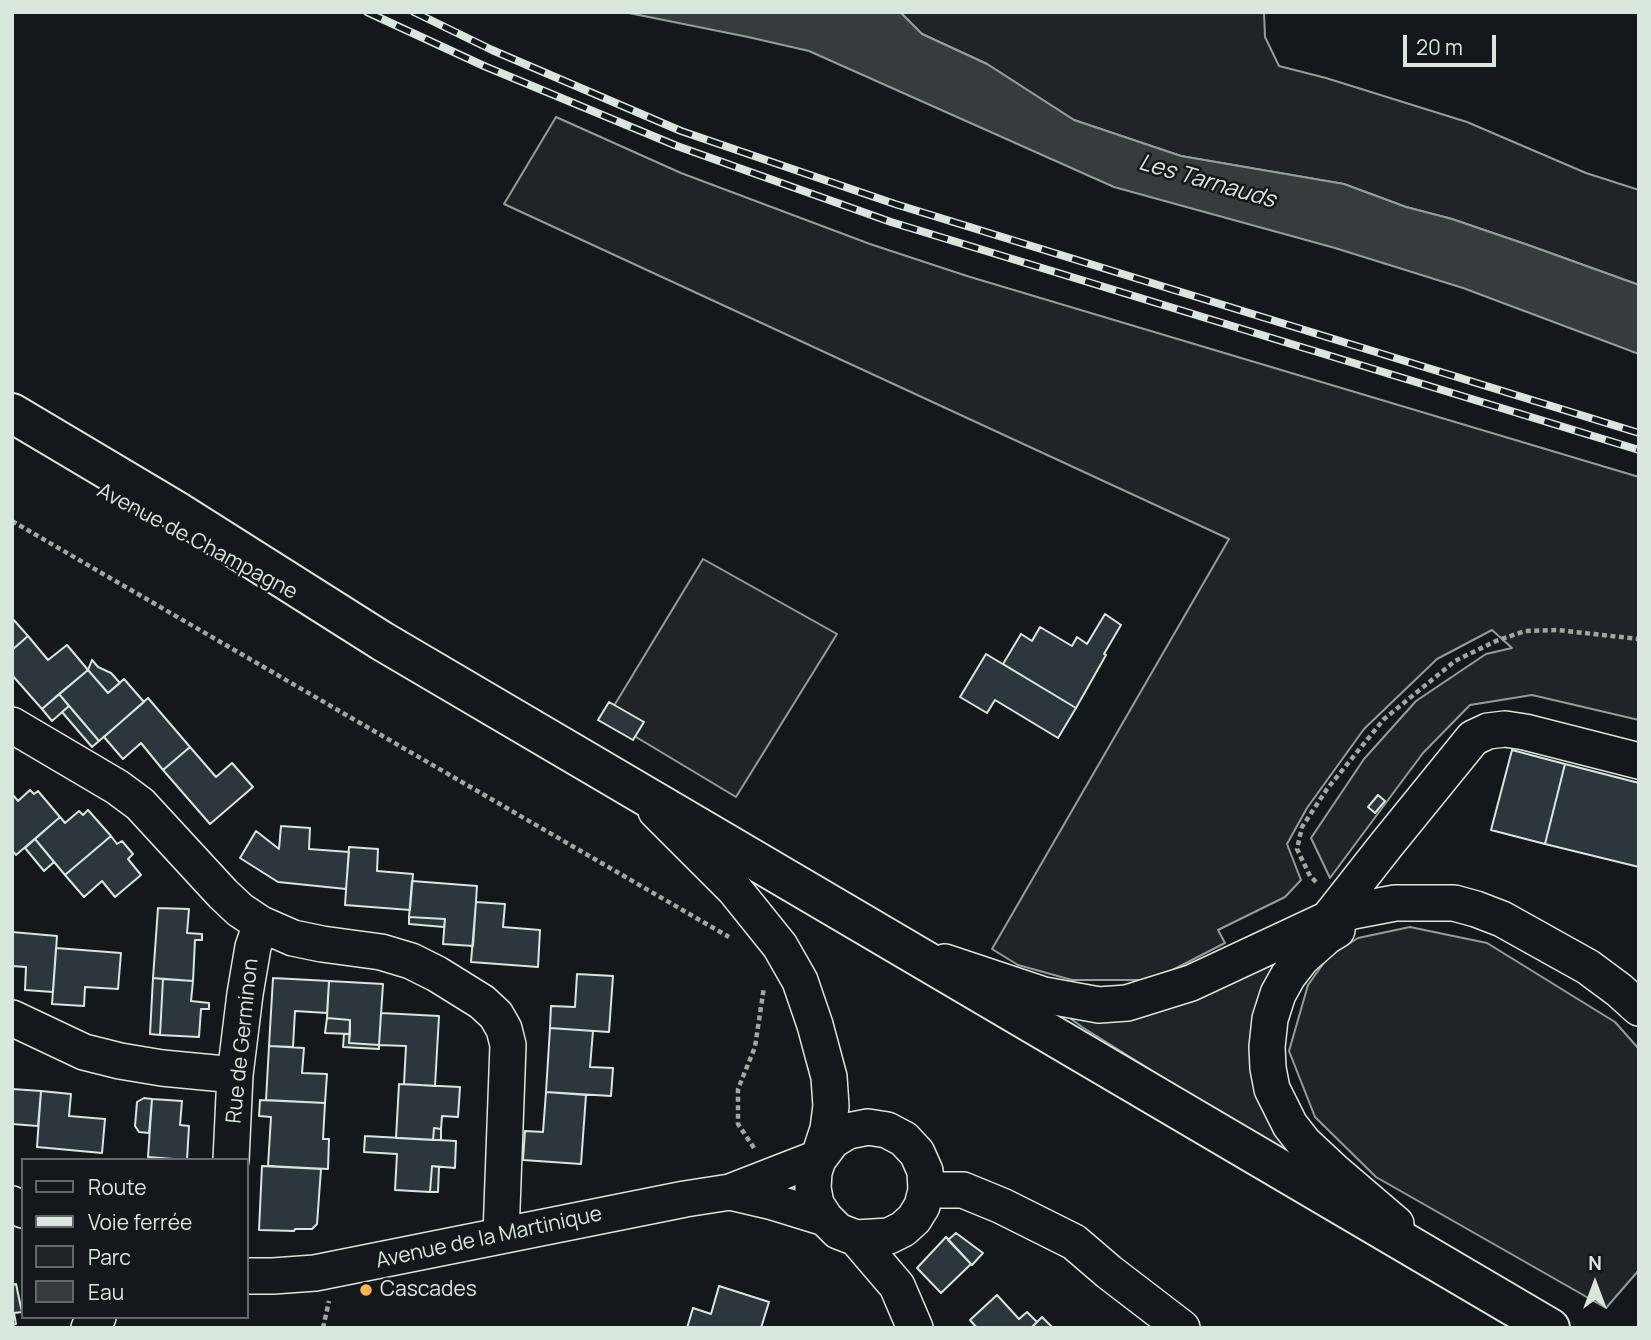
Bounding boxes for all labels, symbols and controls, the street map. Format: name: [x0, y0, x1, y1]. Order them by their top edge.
scale bar: [1406, 21, 1499, 65]
text: 20 m: [1416, 33, 1463, 61]
water label: Les Tarnauds: [1136, 149, 1278, 215]
street label: Avenue de Champagne: [93, 478, 301, 606]
street label: Rue de Germinon: [222, 957, 264, 1125]
legend: [21, 1158, 248, 1319]
text: Route: [88, 1173, 146, 1201]
street label: Avenue de la Martinique: [374, 1202, 604, 1274]
text: Voie ferrée: [88, 1208, 192, 1236]
text: Parc: [88, 1243, 131, 1271]
north arrow: [1560, 1249, 1630, 1319]
text: N: [1588, 1250, 1602, 1276]
place label: Cascades: [380, 1277, 477, 1303]
text: Eau: [88, 1278, 124, 1306]
marker: Cascades: [358, 1282, 374, 1298]

